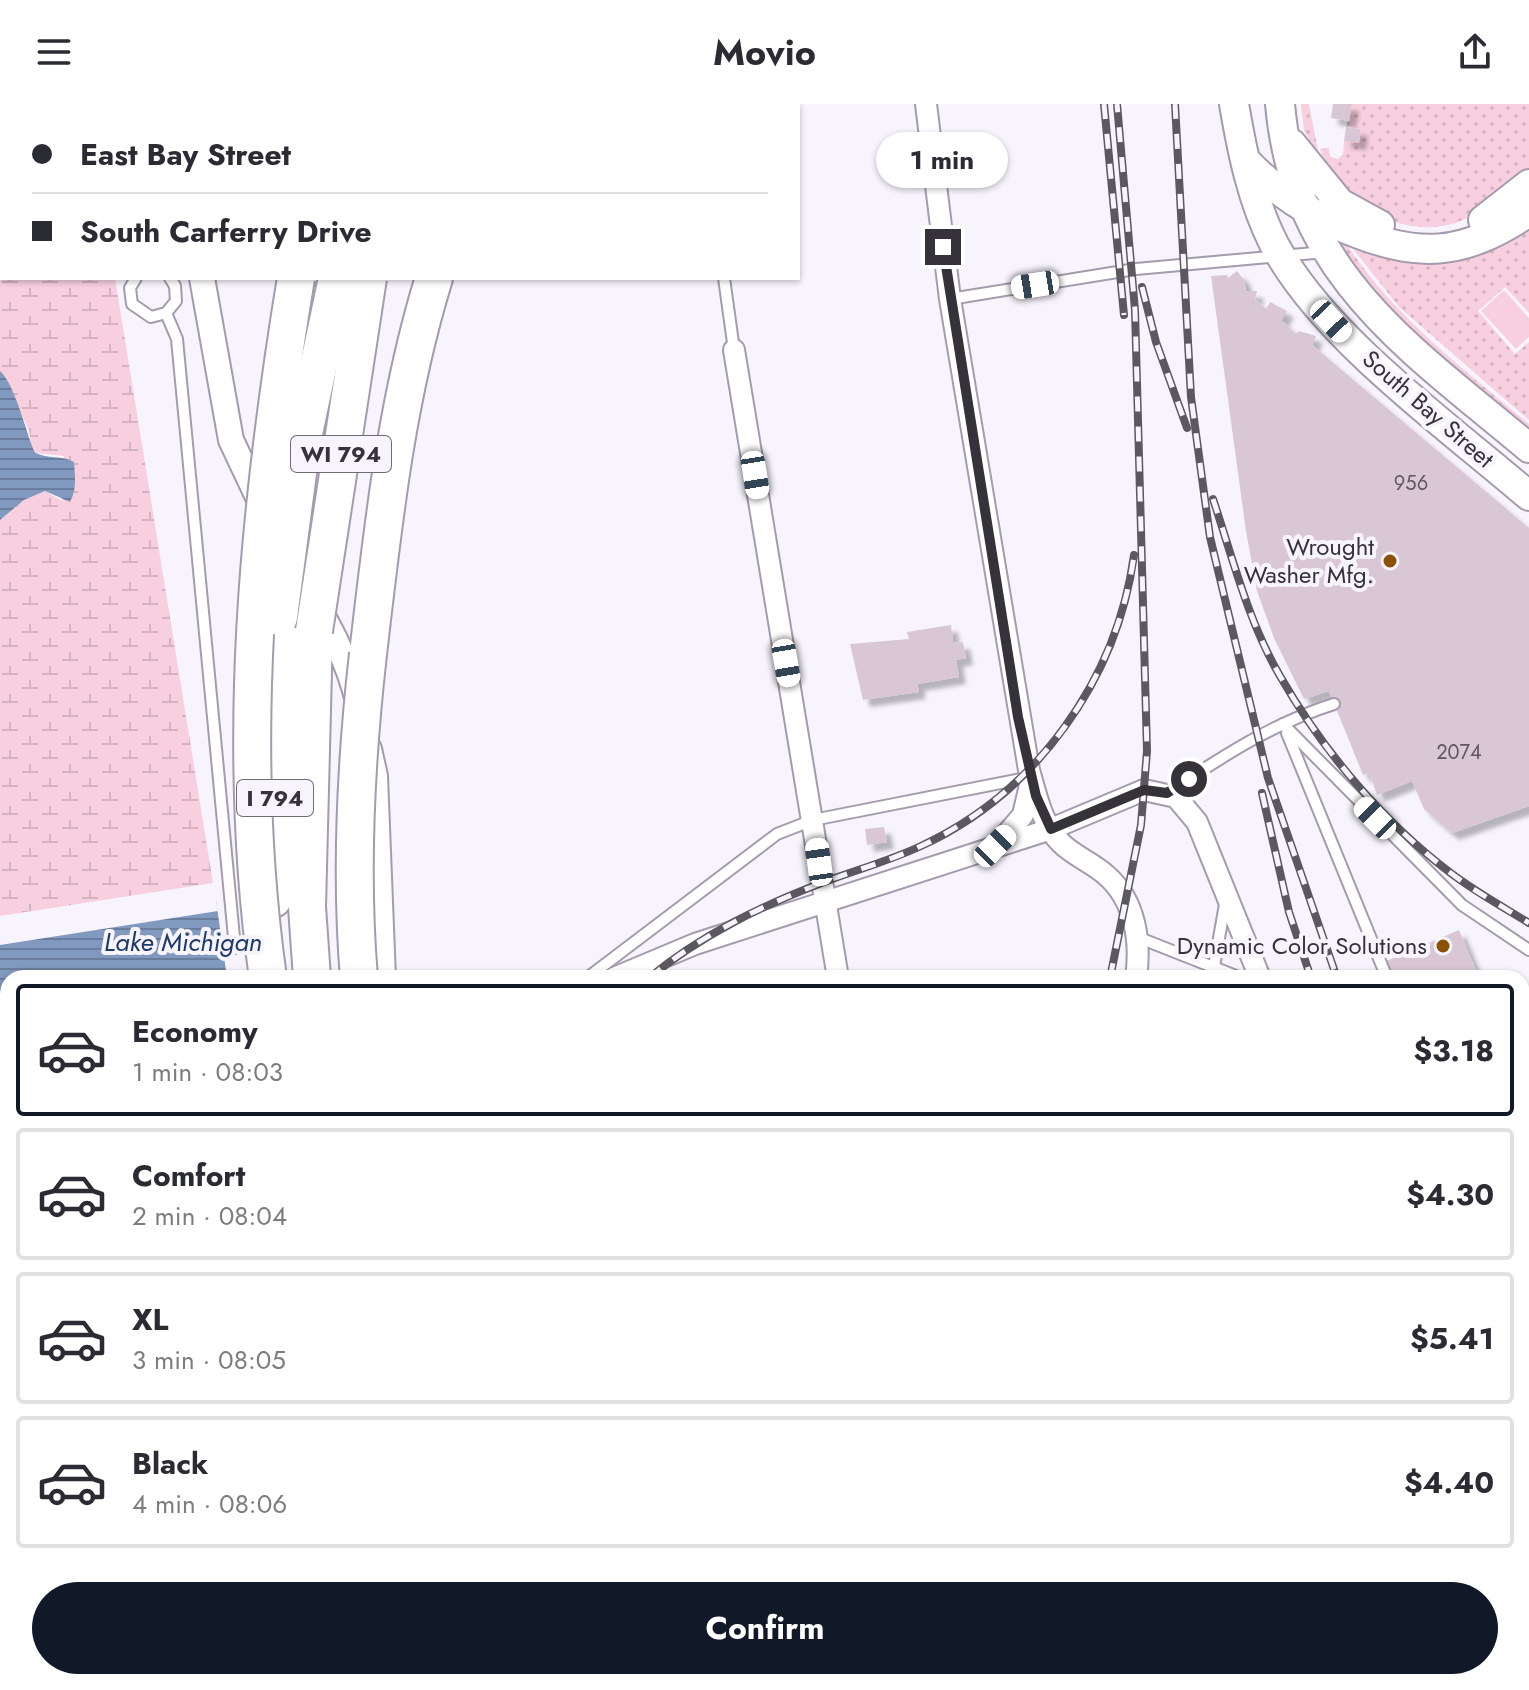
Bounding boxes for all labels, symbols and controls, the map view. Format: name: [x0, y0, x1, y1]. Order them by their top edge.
text: Movio: [713, 26, 816, 78]
icon: menu: [32, 30, 76, 74]
icon: share: [1453, 30, 1497, 74]
callout: 1 min: [877, 131, 1009, 187]
text: East Bay Street: [80, 133, 291, 176]
text: 1 min: [910, 141, 974, 179]
text: South Carferry Drive: [80, 210, 372, 253]
route end: [925, 229, 961, 265]
car: [1009, 269, 1061, 301]
car: [1306, 295, 1356, 347]
street label: South Bay Street: [1355, 342, 1502, 476]
road number: WI 794: [291, 436, 391, 472]
car: [739, 449, 771, 501]
house number: 956: [1394, 469, 1428, 498]
place label: Wrought Washer Mfg.: [1244, 529, 1374, 592]
marker: Wrought Washer Mfg.: [1381, 552, 1399, 570]
car: [770, 637, 802, 689]
house number: 2074: [1436, 738, 1482, 767]
route start: [1171, 761, 1207, 797]
road number: I 794: [237, 780, 313, 816]
car: [1350, 793, 1400, 843]
car: [970, 821, 1020, 871]
car: [804, 837, 834, 887]
water label: Lake Michigan: [104, 923, 262, 961]
place label: Dynamic Color Solutions: [1177, 928, 1427, 963]
marker: Dynamic Color Solutions: [1434, 937, 1452, 955]
text: Economy: [132, 1010, 258, 1053]
icon: car: [36, 1014, 108, 1086]
text: $3.18: [1413, 1029, 1494, 1072]
text: 1 min · 08:03: [132, 1053, 283, 1091]
text: Comfort: [132, 1154, 245, 1197]
icon: car: [36, 1158, 108, 1230]
text: $4.30: [1406, 1173, 1494, 1216]
text: 2 min · 08:04: [132, 1197, 287, 1235]
text: XL: [132, 1298, 168, 1341]
icon: car: [36, 1302, 108, 1374]
text: $5.41: [1410, 1317, 1494, 1360]
text: 3 min · 08:05: [132, 1341, 286, 1379]
text: Black: [132, 1442, 208, 1485]
icon: car: [36, 1446, 108, 1518]
text: $4.40: [1404, 1461, 1494, 1504]
text: 4 min · 08:06: [132, 1485, 287, 1523]
button: Confirm: [32, 1582, 1498, 1674]

